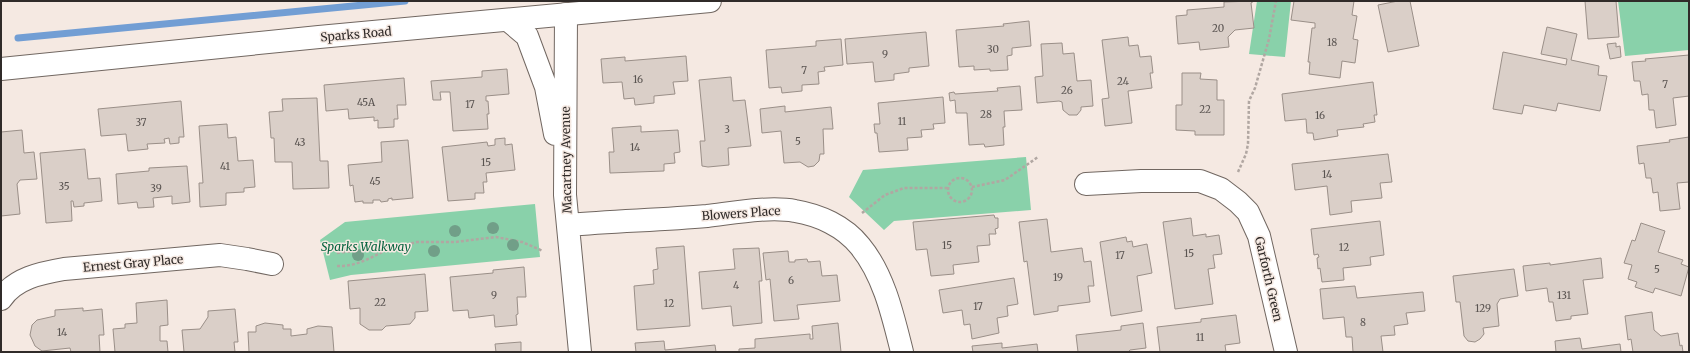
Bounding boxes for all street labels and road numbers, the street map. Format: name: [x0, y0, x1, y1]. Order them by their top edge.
street label: Sparks Road: [320, 23, 392, 45]
street label: Macartney Avenue: [558, 106, 574, 214]
street label: Blowers Place: [701, 203, 781, 223]
street label: Garforth Green: [1252, 235, 1286, 323]
street label: Ernest Gray Place: [82, 251, 184, 275]

